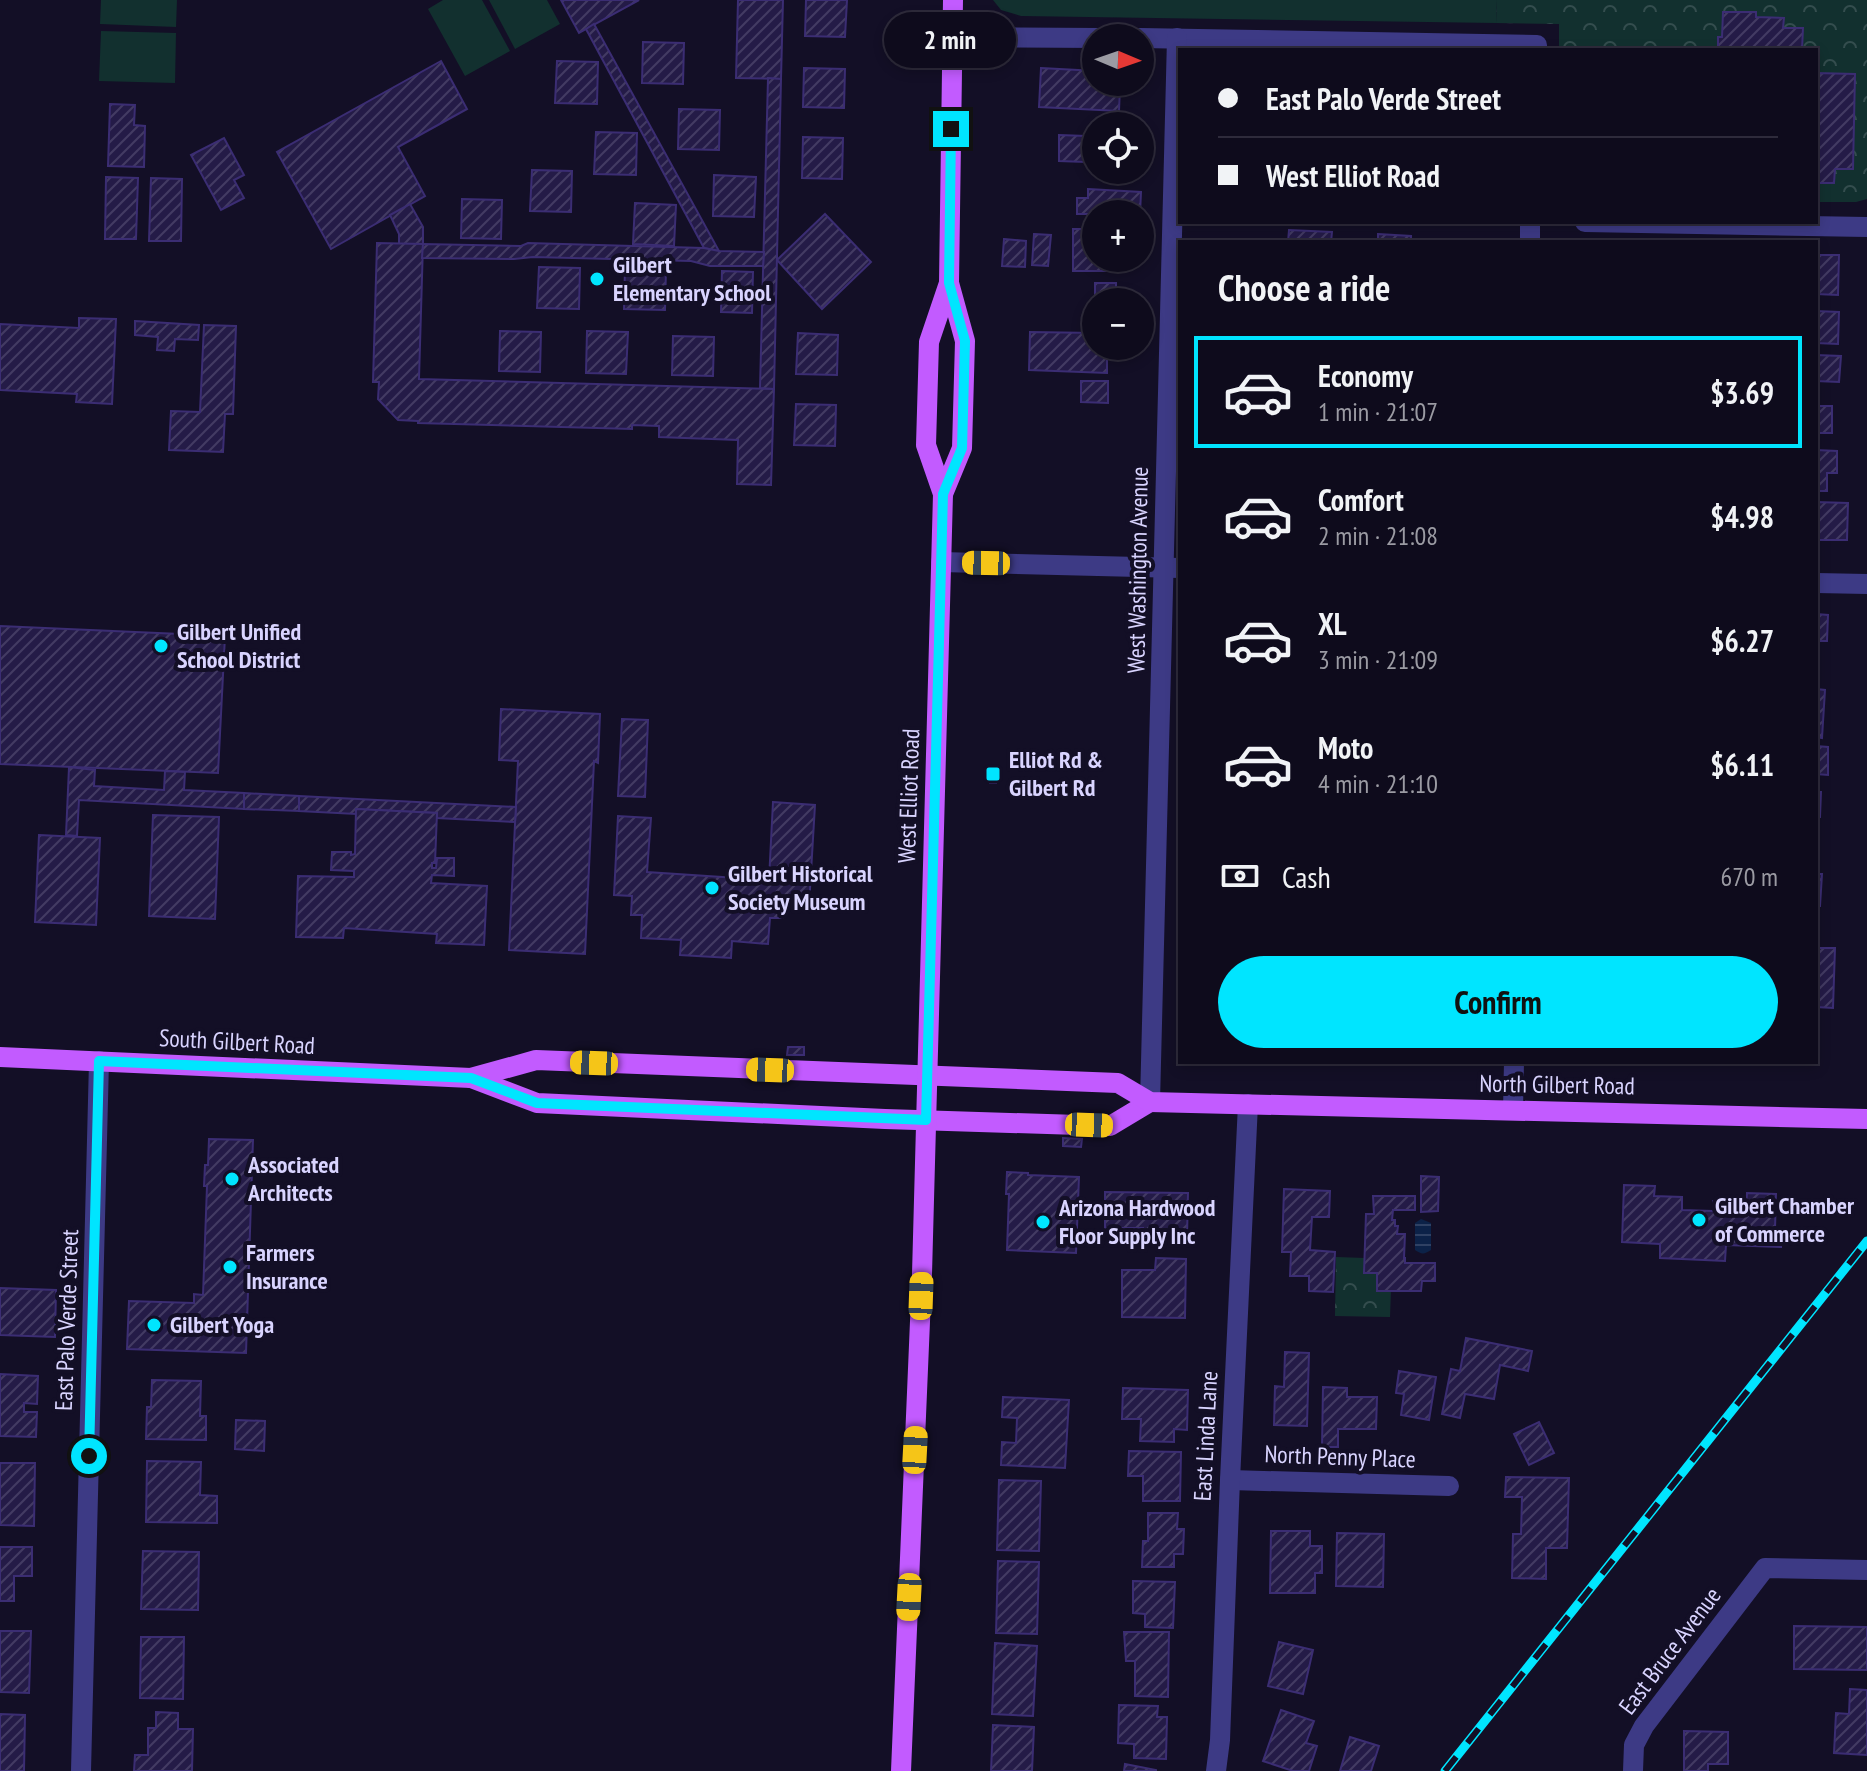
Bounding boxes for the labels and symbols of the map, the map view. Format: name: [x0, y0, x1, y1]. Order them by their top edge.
callout: 2 min: [885, 13, 1017, 69]
north arrow: [1082, 24, 1154, 96]
route end: [933, 111, 969, 147]
place label: Gilbert Elementary School: [613, 249, 771, 308]
marker: Gilbert Elementary School: [588, 270, 606, 288]
street label: West Washington Avenue: [1120, 466, 1155, 674]
car: [962, 551, 1010, 575]
place label: Gilbert Unified School District: [177, 616, 301, 675]
marker: Gilbert Unified School District: [152, 637, 170, 655]
street label: West Elliot Road: [891, 728, 926, 864]
place label: Elliot Rd & Gilbert Rd: [1009, 744, 1103, 803]
marker: Elliot Rd & Gilbert Rd: [984, 765, 1002, 783]
place label: Gilbert Historical Society Museum: [728, 858, 873, 917]
marker: Gilbert Historical Society Museum: [703, 879, 721, 897]
street label: South Gilbert Road: [158, 1022, 316, 1061]
car: [570, 1050, 618, 1076]
car: [746, 1057, 794, 1083]
street label: North Gilbert Road: [1479, 1068, 1635, 1101]
car: [1065, 1112, 1113, 1138]
place label: Associated Architects: [247, 1149, 339, 1208]
marker: Associated Architects: [223, 1170, 241, 1188]
place label: Gilbert Chamber of Commerce: [1715, 1190, 1855, 1249]
place label: Arizona Hardwood Floor Supply Inc: [1058, 1192, 1215, 1251]
marker: Gilbert Chamber of Commerce: [1690, 1211, 1708, 1229]
marker: Arizona Hardwood Floor Supply Inc: [1034, 1213, 1052, 1231]
street label: East Palo Verde Street: [48, 1228, 85, 1411]
place label: Farmers Insurance: [246, 1237, 328, 1296]
marker: Farmers Insurance: [221, 1258, 239, 1276]
car: [908, 1272, 934, 1320]
place label: Gilbert Yoga: [170, 1309, 274, 1340]
marker: Gilbert Yoga: [145, 1316, 163, 1334]
street label: East Linda Lane: [1187, 1370, 1224, 1502]
car: [902, 1425, 928, 1475]
route start: [71, 1438, 107, 1474]
street label: North Penny Place: [1264, 1438, 1416, 1475]
car: [896, 1572, 922, 1622]
street label: East Bruce Avenue: [1612, 1581, 1727, 1720]

